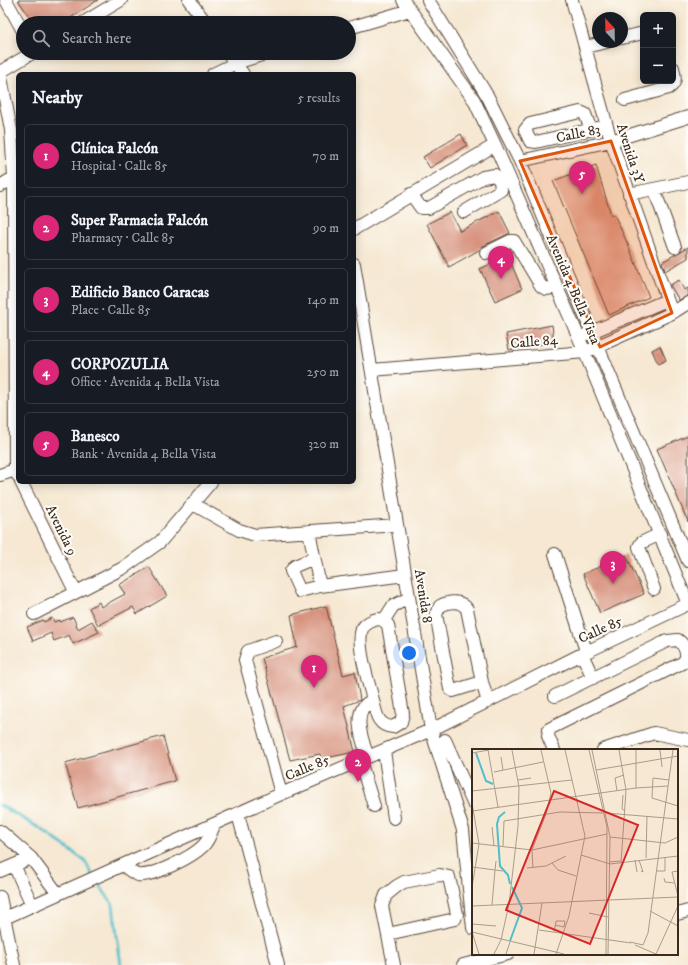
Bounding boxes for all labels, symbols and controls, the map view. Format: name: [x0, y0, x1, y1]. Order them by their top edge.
north arrow: [592, 12, 628, 48]
map controls: [640, 12, 676, 84]
button: +: [640, 12, 676, 48]
search box: [16, 16, 356, 60]
icon: search: [30, 27, 52, 49]
text: Search here: [62, 29, 131, 48]
button: −: [640, 48, 676, 84]
text: Nearby: [32, 87, 82, 109]
text: 5 results: [298, 90, 340, 106]
street label: Calle 83: [554, 121, 602, 147]
street label: Avenida 3Y: [612, 121, 648, 185]
text: Clínica Falcón: [71, 139, 158, 158]
text: 1: [44, 148, 48, 164]
text: 70 m: [313, 148, 339, 164]
text: Hospital · Calle 85: [71, 158, 168, 174]
pin: 5: [569, 161, 595, 194]
text: Super Farmacia Falcón: [71, 211, 208, 230]
text: 2: [43, 220, 49, 236]
text: 90 m: [313, 220, 339, 236]
text: Pharmacy · Calle 85: [71, 230, 175, 246]
street label: Avenida 4 Bella Vista: [542, 232, 604, 347]
pin: 4: [488, 246, 514, 279]
text: Edificio Banco Caracas: [71, 283, 209, 302]
text: 3: [44, 292, 48, 308]
text: 140 m: [307, 292, 339, 308]
text: Place · Calle 85: [71, 302, 151, 318]
street label: Calle 84: [510, 331, 559, 353]
text: CORPOZULIA: [71, 355, 168, 374]
text: 4: [42, 364, 50, 380]
text: 250 m: [307, 364, 339, 380]
text: Office · Avenida 4 Bella Vista: [71, 374, 220, 390]
text: Banesco: [71, 427, 120, 446]
text: 5: [43, 436, 49, 452]
text: 320 m: [308, 436, 339, 452]
text: Bank · Avenida 4 Bella Vista: [71, 446, 216, 462]
street label: Avenida 9: [41, 502, 81, 559]
pin: 3: [600, 551, 626, 584]
street label: Avenida 8: [410, 568, 436, 624]
street label: Calle 85: [576, 612, 625, 648]
your location: [399, 643, 419, 663]
pin: 1: [301, 655, 327, 688]
pin: 2: [345, 749, 371, 782]
inset map: [472, 749, 678, 955]
street label: Calle 85: [283, 751, 332, 785]

